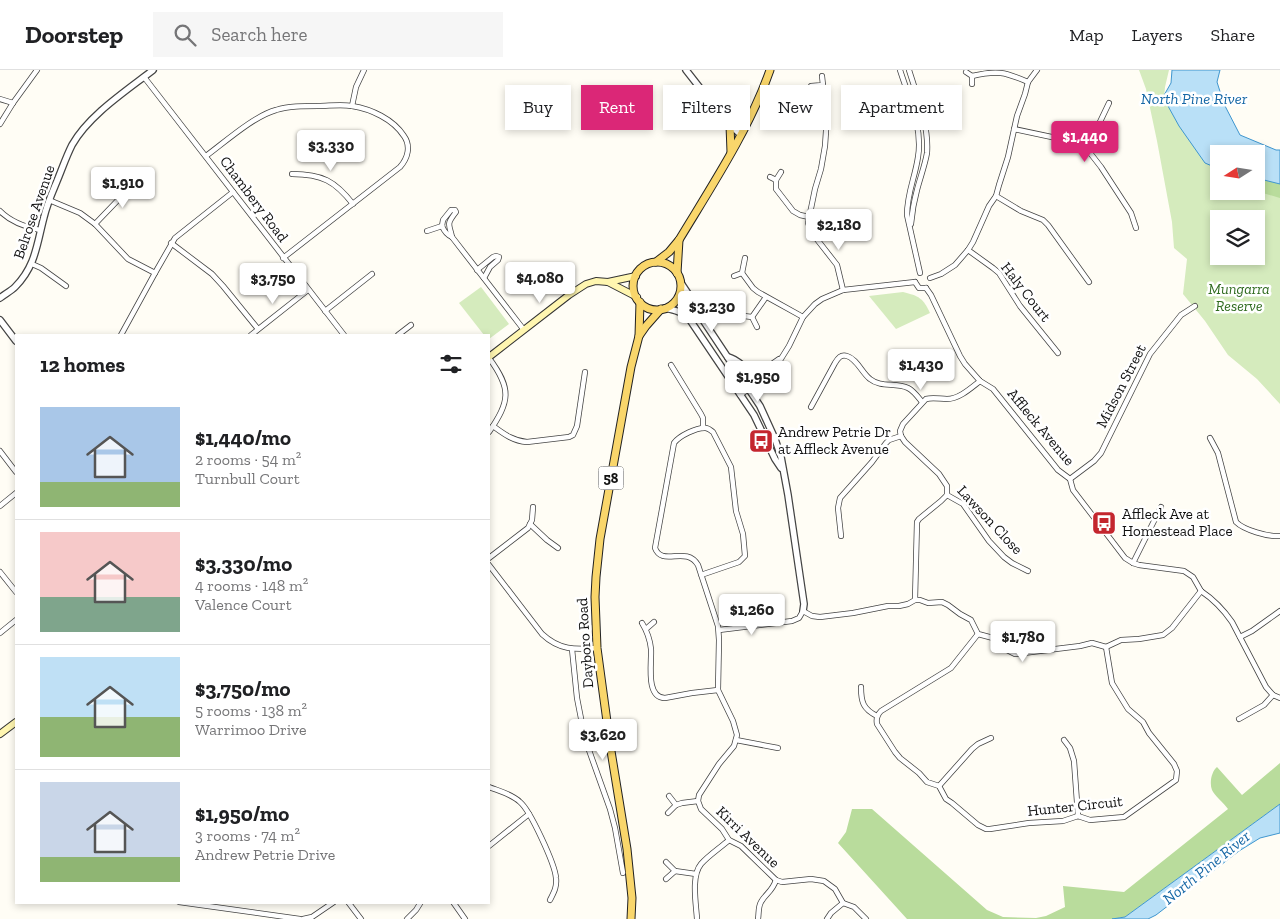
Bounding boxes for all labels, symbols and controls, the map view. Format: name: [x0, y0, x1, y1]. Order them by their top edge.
search box: [153, 12, 503, 57]
text: Doorstep: [25, 20, 123, 49]
icon: search: [171, 21, 199, 49]
text: Search here: [211, 23, 308, 46]
text: Map: [1069, 24, 1104, 46]
text: Layers: [1132, 24, 1183, 46]
text: Share: [1211, 24, 1255, 46]
chip: Buy: [505, 85, 571, 130]
chip: Rent: [581, 85, 653, 130]
chip: Filters: [663, 85, 750, 130]
chip: New: [760, 85, 831, 130]
chip: Apartment: [841, 85, 962, 130]
water label: North Pine River: [1141, 89, 1248, 108]
pin: $1,440: [1044, 121, 1126, 163]
text: $1,440: [1062, 127, 1108, 146]
pin: $3,330: [290, 129, 372, 172]
text: $3,330: [308, 136, 354, 155]
north arrow: [1210, 145, 1265, 200]
map controls: [1210, 145, 1265, 265]
street label: Chambery Road: [216, 153, 293, 246]
street label: Belrose Avenue: [10, 163, 58, 261]
pin: $1,910: [82, 166, 164, 209]
text: $1,910: [102, 173, 144, 192]
pin: $2,180: [798, 208, 880, 251]
button: layers: [1210, 210, 1265, 265]
text: $2,180: [817, 215, 861, 234]
street label: Haly Court: [997, 259, 1055, 326]
pin: $3,750: [232, 262, 314, 305]
pin: $4,080: [499, 262, 581, 304]
text: $4,080: [516, 268, 564, 287]
text: $3,750: [251, 269, 296, 288]
park label: Mungarra Reserve: [1208, 280, 1270, 315]
pin: $3,230: [671, 290, 753, 333]
text: $3,230: [689, 297, 735, 316]
street label: Midson Street: [1092, 341, 1150, 431]
pin: $1,430: [880, 348, 962, 391]
icon: filters: [437, 350, 465, 378]
text: 12 homes: [40, 352, 125, 377]
text: $1,430: [899, 355, 943, 374]
pin: $1,950: [717, 360, 799, 403]
text: $1,950: [736, 367, 780, 386]
street label: Affleck Avenue: [1004, 385, 1078, 469]
place label: Andrew Petrie Dr at Affleck Avenue: [778, 423, 891, 458]
text: $1,440/mo: [195, 425, 291, 450]
icon: home: [80, 427, 140, 487]
bus stop icon: Andrew Petrie Dr at Affleck Avenue: [748, 428, 774, 454]
text: 2 rooms · 54 m²: [195, 450, 301, 469]
road number: 58: [598, 466, 624, 489]
text: Turnbull Court: [195, 469, 300, 488]
street label: Lawson Close: [954, 482, 1026, 558]
place label: Affleck Ave at Homestead Place: [1122, 505, 1233, 540]
bus stop icon: Affleck Ave at Homestead Place: [1091, 510, 1117, 536]
text: $3,330/mo: [195, 551, 292, 576]
icon: home: [80, 552, 140, 612]
text: 4 rooms · 148 m²: [195, 576, 308, 595]
pin: $1,260: [711, 594, 793, 636]
text: Valence Court: [195, 595, 292, 614]
street label: Dayboro Road: [573, 596, 597, 689]
text: $1,260: [730, 600, 774, 619]
pin: $1,780: [982, 620, 1064, 663]
text: $1,780: [1001, 627, 1045, 646]
text: $3,750/mo: [195, 676, 291, 701]
icon: home: [80, 677, 140, 737]
text: 5 rooms · 138 m²: [195, 701, 307, 720]
pin: $3,620: [562, 718, 644, 761]
text: Warrimoo Drive: [195, 720, 306, 739]
text: $3,620: [580, 725, 626, 744]
street label: Hunter Circuit: [1027, 792, 1124, 820]
text: $1,950/mo: [195, 801, 289, 826]
icon: home: [80, 802, 140, 862]
street label: Kirri Avenue: [713, 802, 783, 872]
text: 3 rooms · 74 m²: [195, 826, 300, 845]
water label: North Pine River: [1159, 826, 1254, 908]
text: Andrew Petrie Drive: [195, 845, 335, 864]

